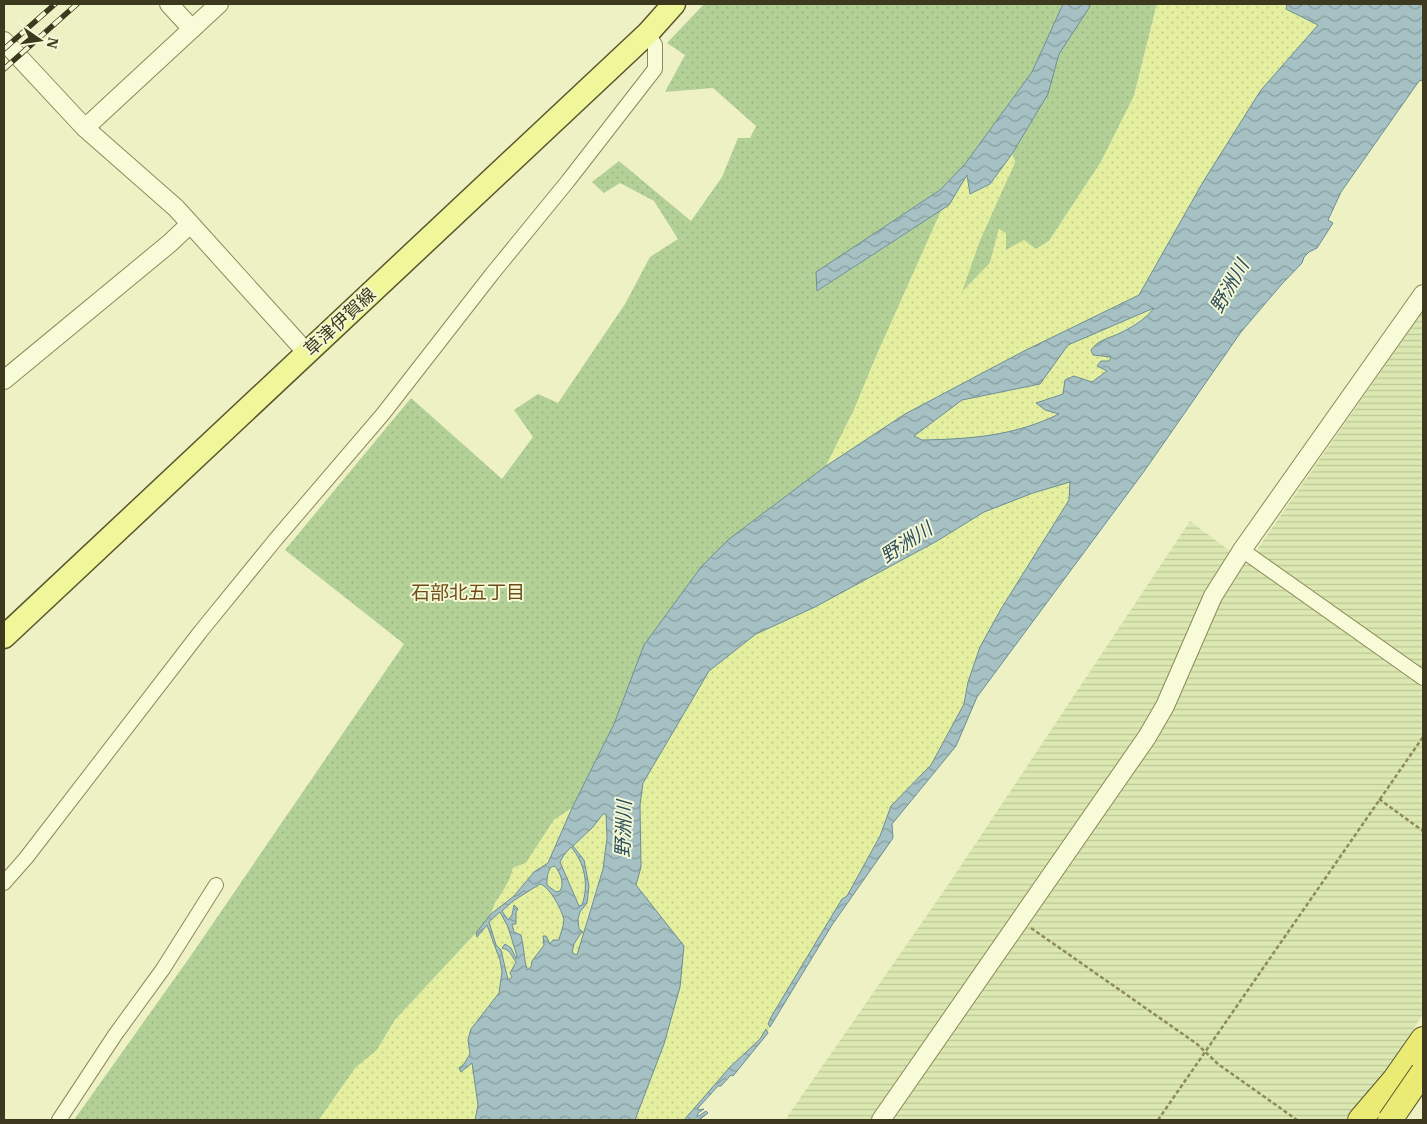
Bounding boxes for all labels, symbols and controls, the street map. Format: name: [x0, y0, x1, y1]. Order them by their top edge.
north arrow: [15, 15, 65, 65]
text: N: [43, 36, 63, 50]
water label: 野洲川: [1204, 254, 1255, 317]
street label: 草津伊賀線: [299, 283, 380, 361]
water label: 野洲川: [876, 515, 938, 568]
district label: 石部北五丁目: [411, 580, 525, 604]
water label: 野洲川: [610, 798, 636, 858]

